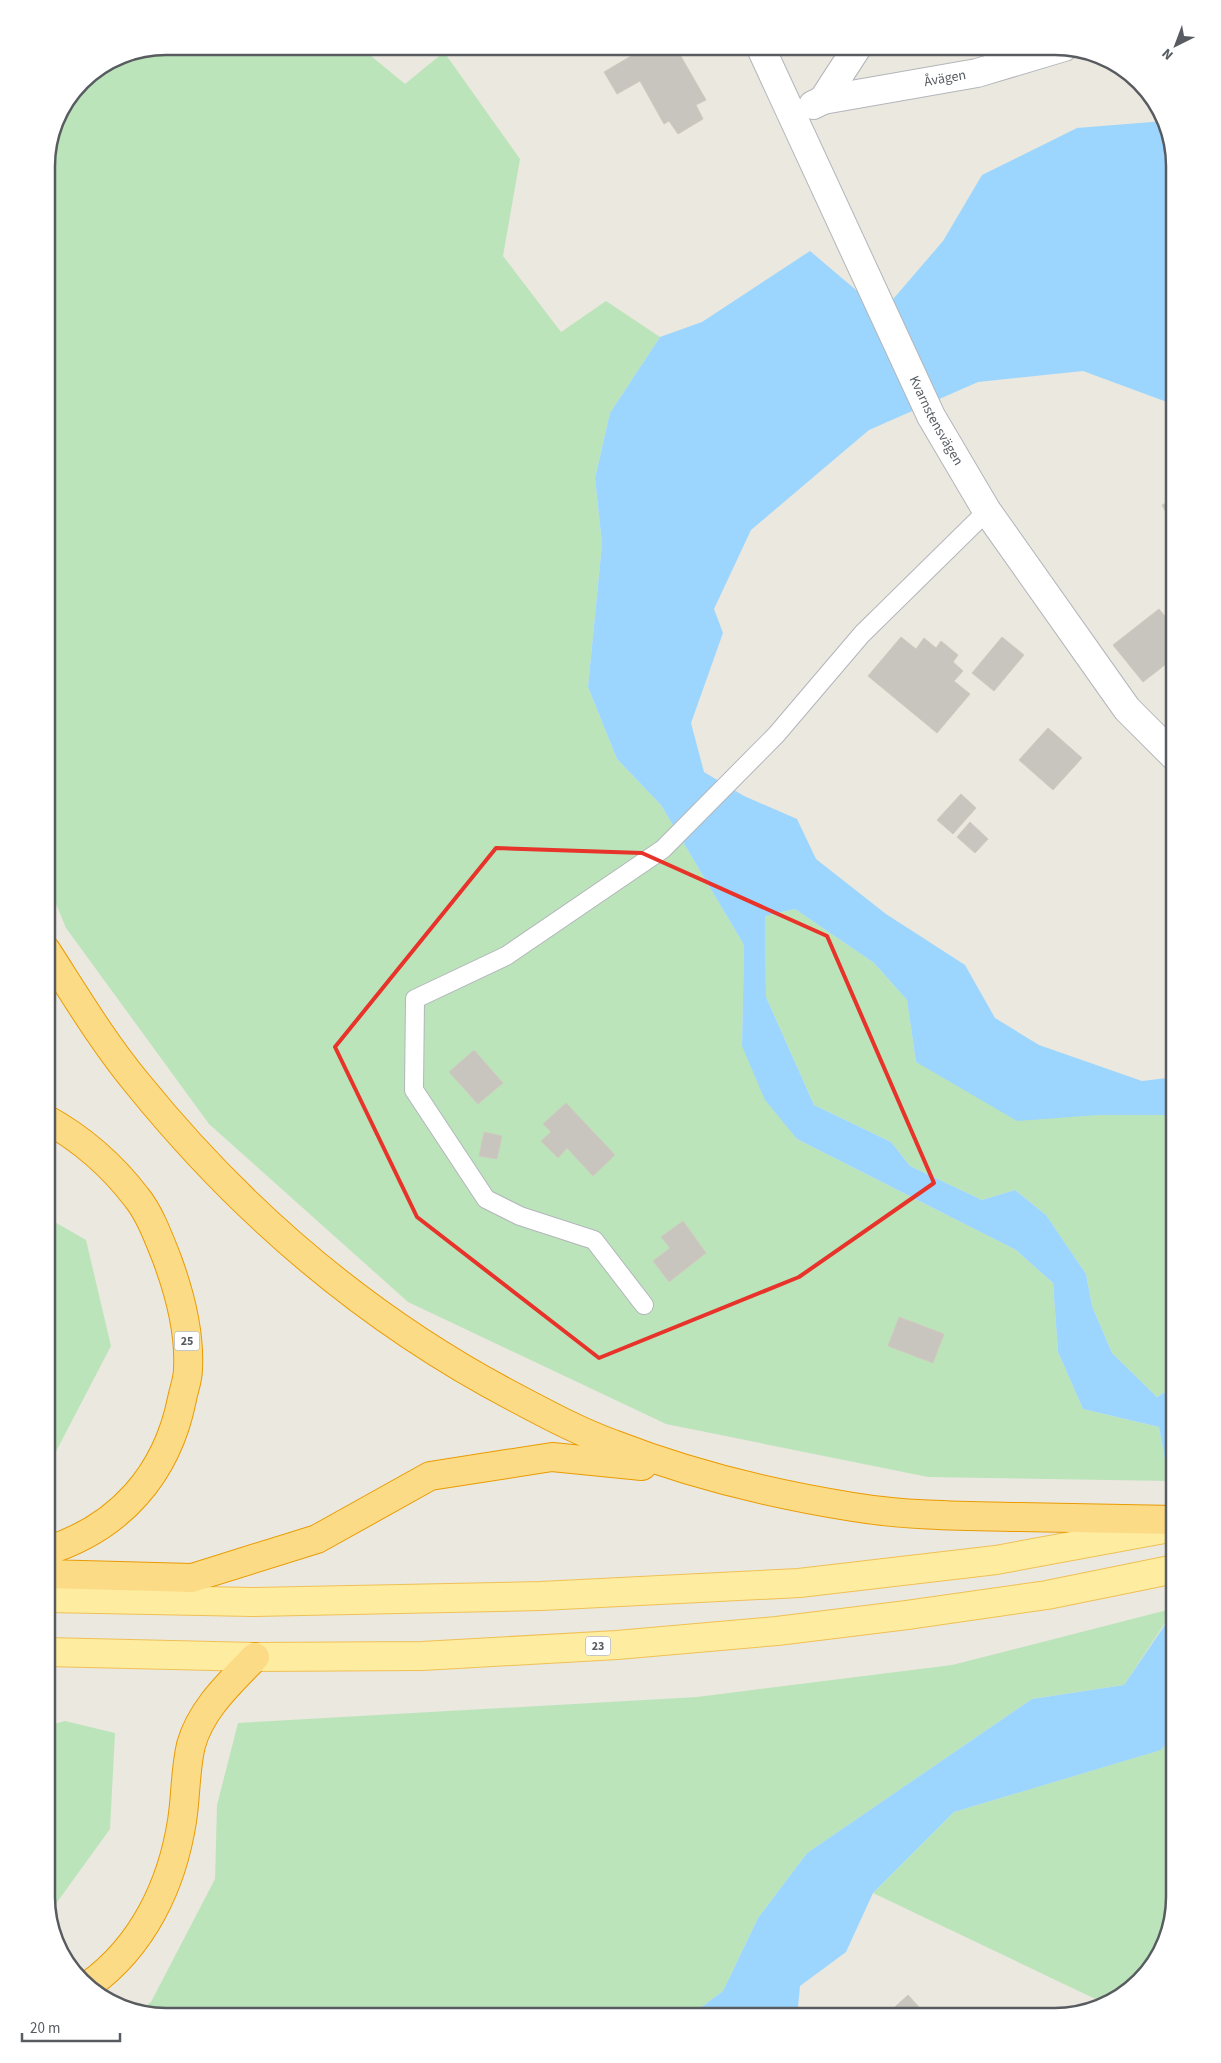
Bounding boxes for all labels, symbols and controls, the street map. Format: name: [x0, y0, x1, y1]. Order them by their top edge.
north arrow: [1151, 20, 1201, 70]
text: N: [1158, 43, 1178, 64]
street label: Åvägen: [923, 65, 968, 92]
street label: Kvarnstensvägen: [904, 373, 968, 469]
road number: 25: [174, 1332, 200, 1350]
road number: 23: [586, 1636, 610, 1655]
scale bar: [22, 2010, 120, 2042]
text: 20 m: [30, 2018, 60, 2039]

